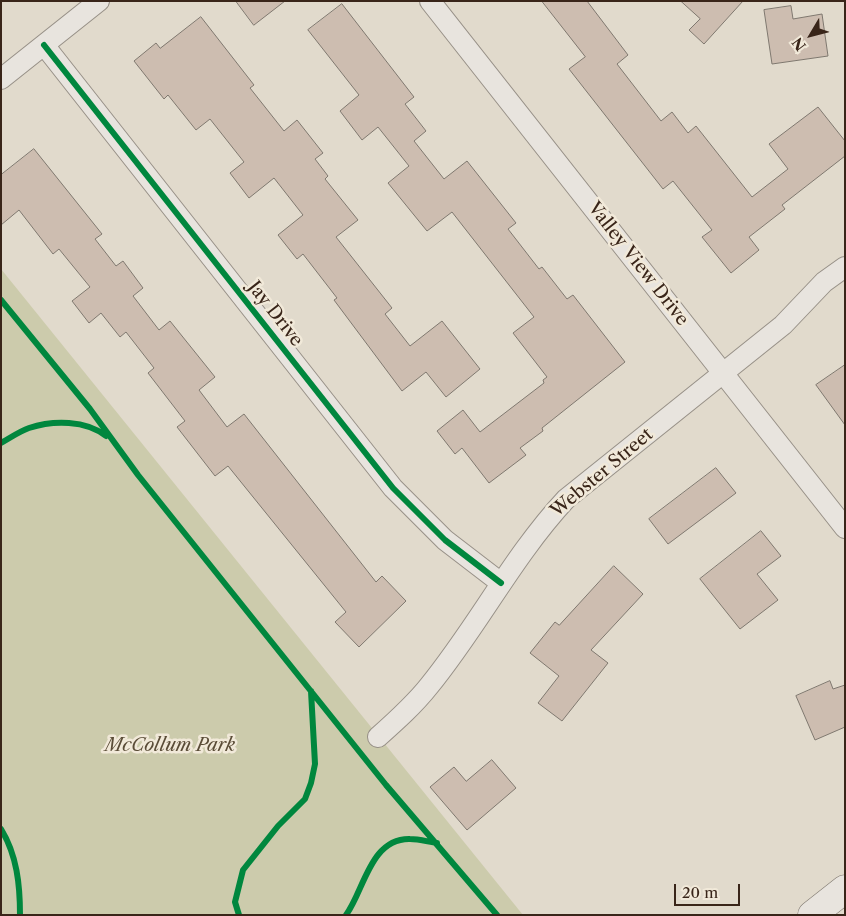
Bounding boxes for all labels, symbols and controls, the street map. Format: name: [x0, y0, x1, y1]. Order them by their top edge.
north arrow: [786, 10, 836, 60]
text: N: [788, 34, 810, 54]
street label: Valley View Drive: [583, 198, 693, 330]
street label: Jay Drive: [243, 277, 307, 351]
street label: Webster Street: [547, 424, 657, 522]
park label: McCollum Park: [105, 735, 235, 757]
scale bar: [676, 874, 742, 906]
text: 20 m: [682, 883, 718, 902]

